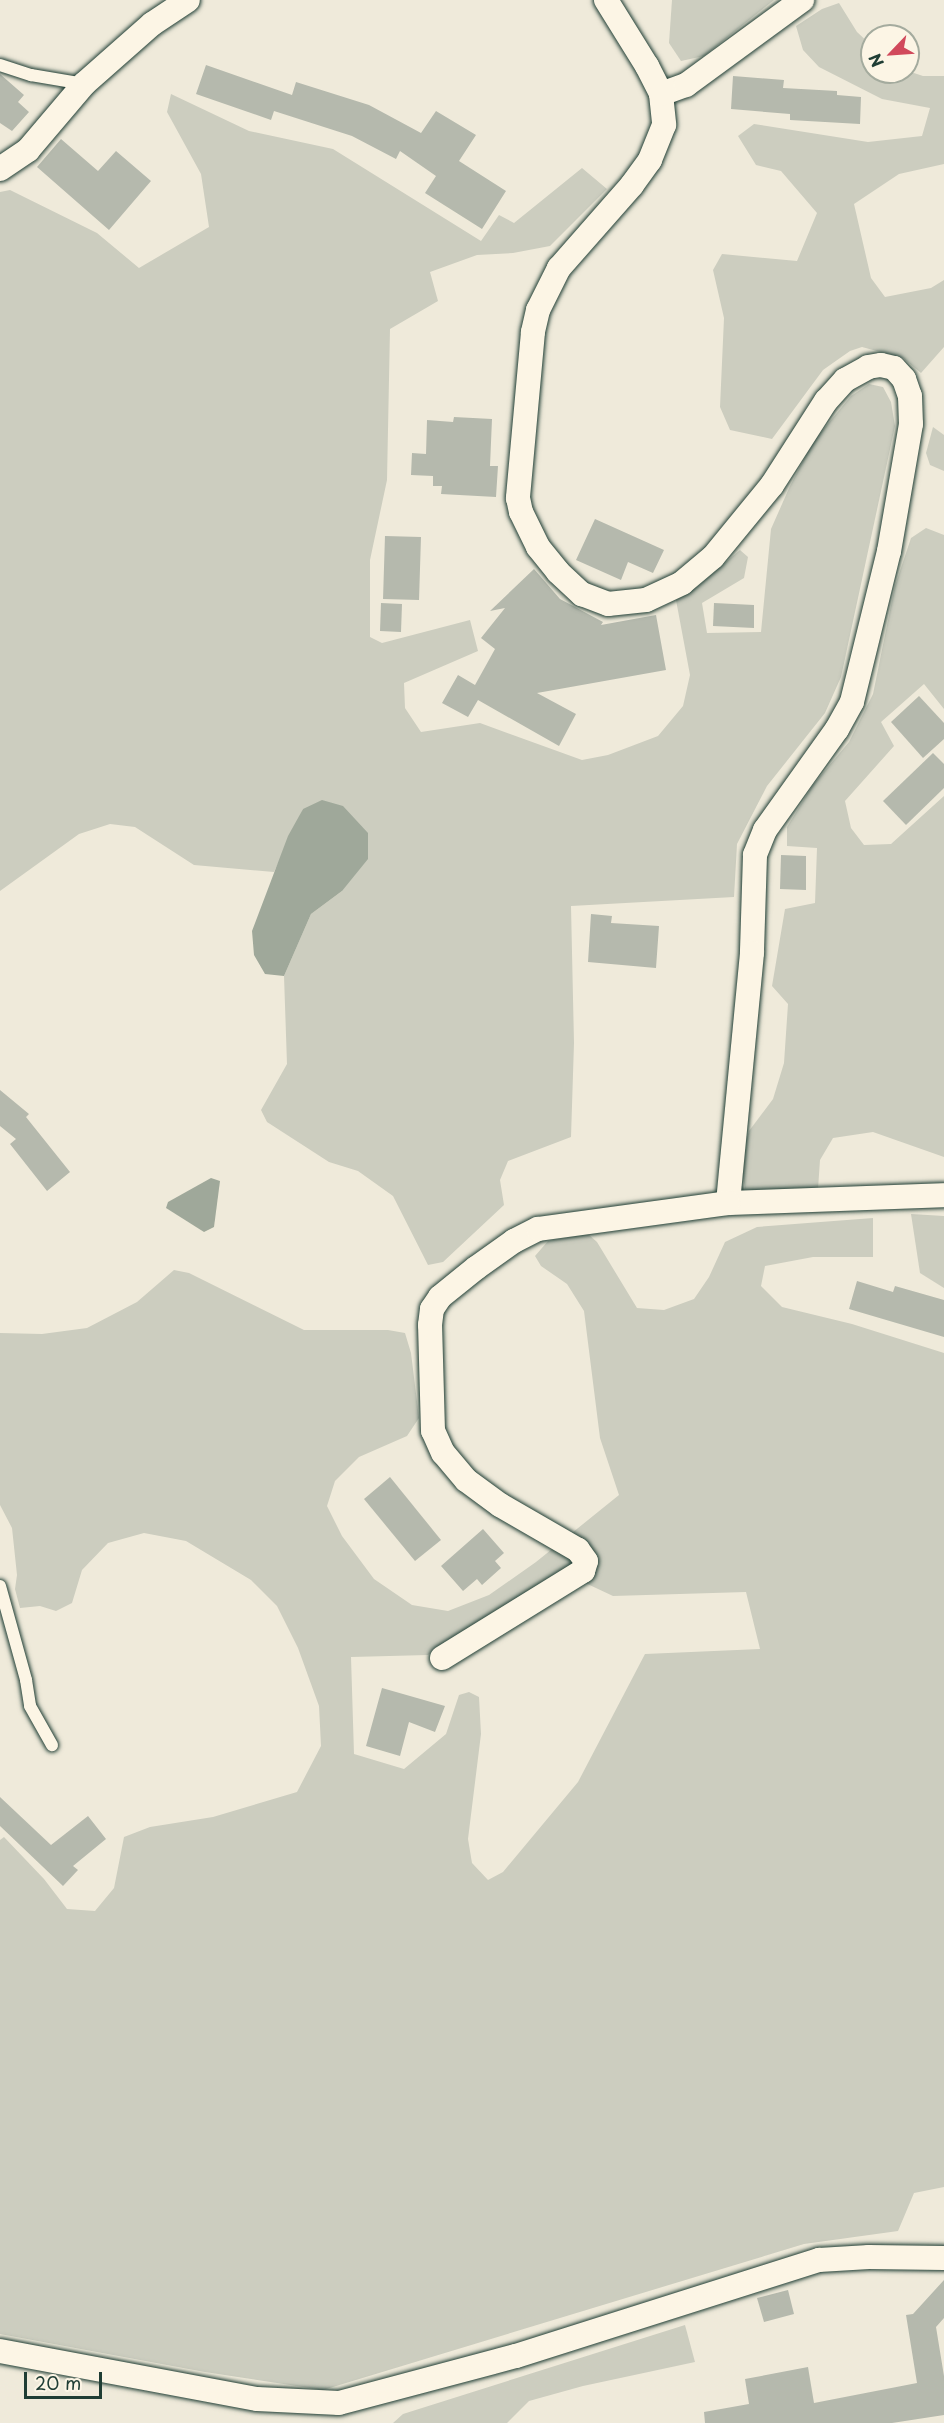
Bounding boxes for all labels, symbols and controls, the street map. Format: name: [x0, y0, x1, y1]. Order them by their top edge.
north arrow: [860, 24, 920, 84]
text: N: [862, 50, 889, 72]
scale bar: [27, 2360, 105, 2398]
text: 20 m: [35, 2369, 81, 2396]

